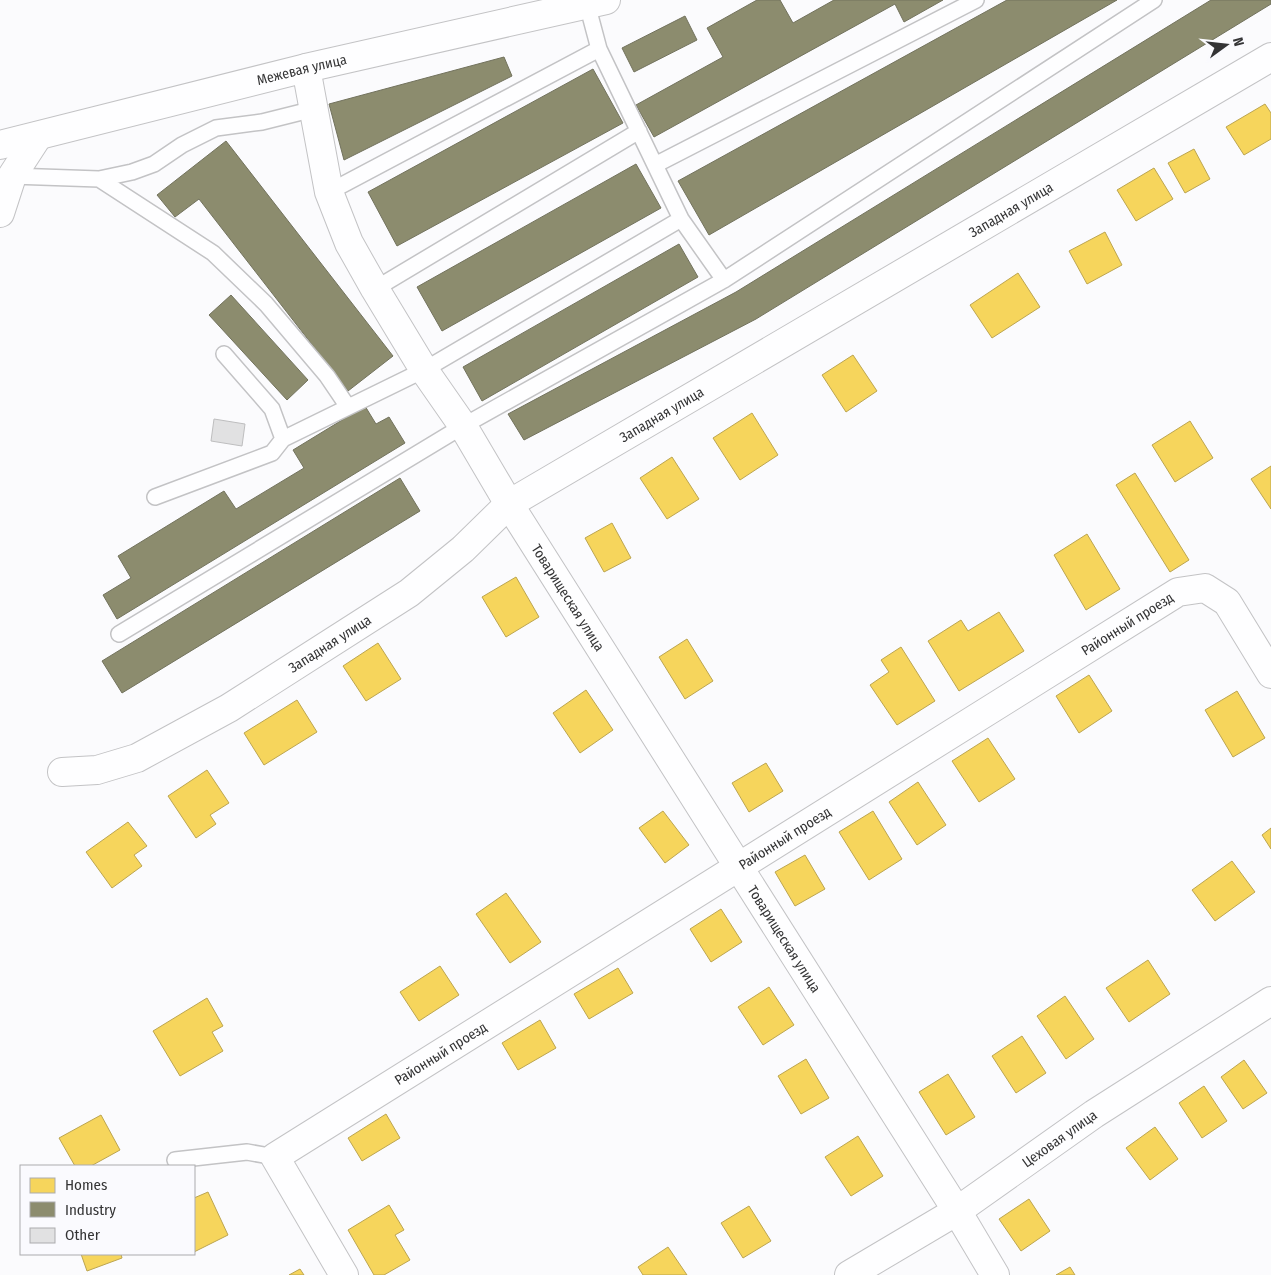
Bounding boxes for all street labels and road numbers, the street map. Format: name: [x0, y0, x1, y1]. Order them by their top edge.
street label: Межевая улица: [255, 51, 348, 89]
street label: Западная улица: [966, 178, 1056, 241]
street label: Западная улица: [616, 383, 707, 446]
street label: Товарищеская улица: [528, 541, 608, 654]
street label: Районный проезд: [1078, 589, 1176, 659]
street label: Западная улица: [285, 611, 374, 676]
street label: Районный проезд: [736, 803, 834, 873]
street label: Товарищеская улица: [744, 882, 825, 996]
street label: Районный проезд: [391, 1018, 490, 1089]
street label: Цеховая улица: [1019, 1106, 1100, 1171]

